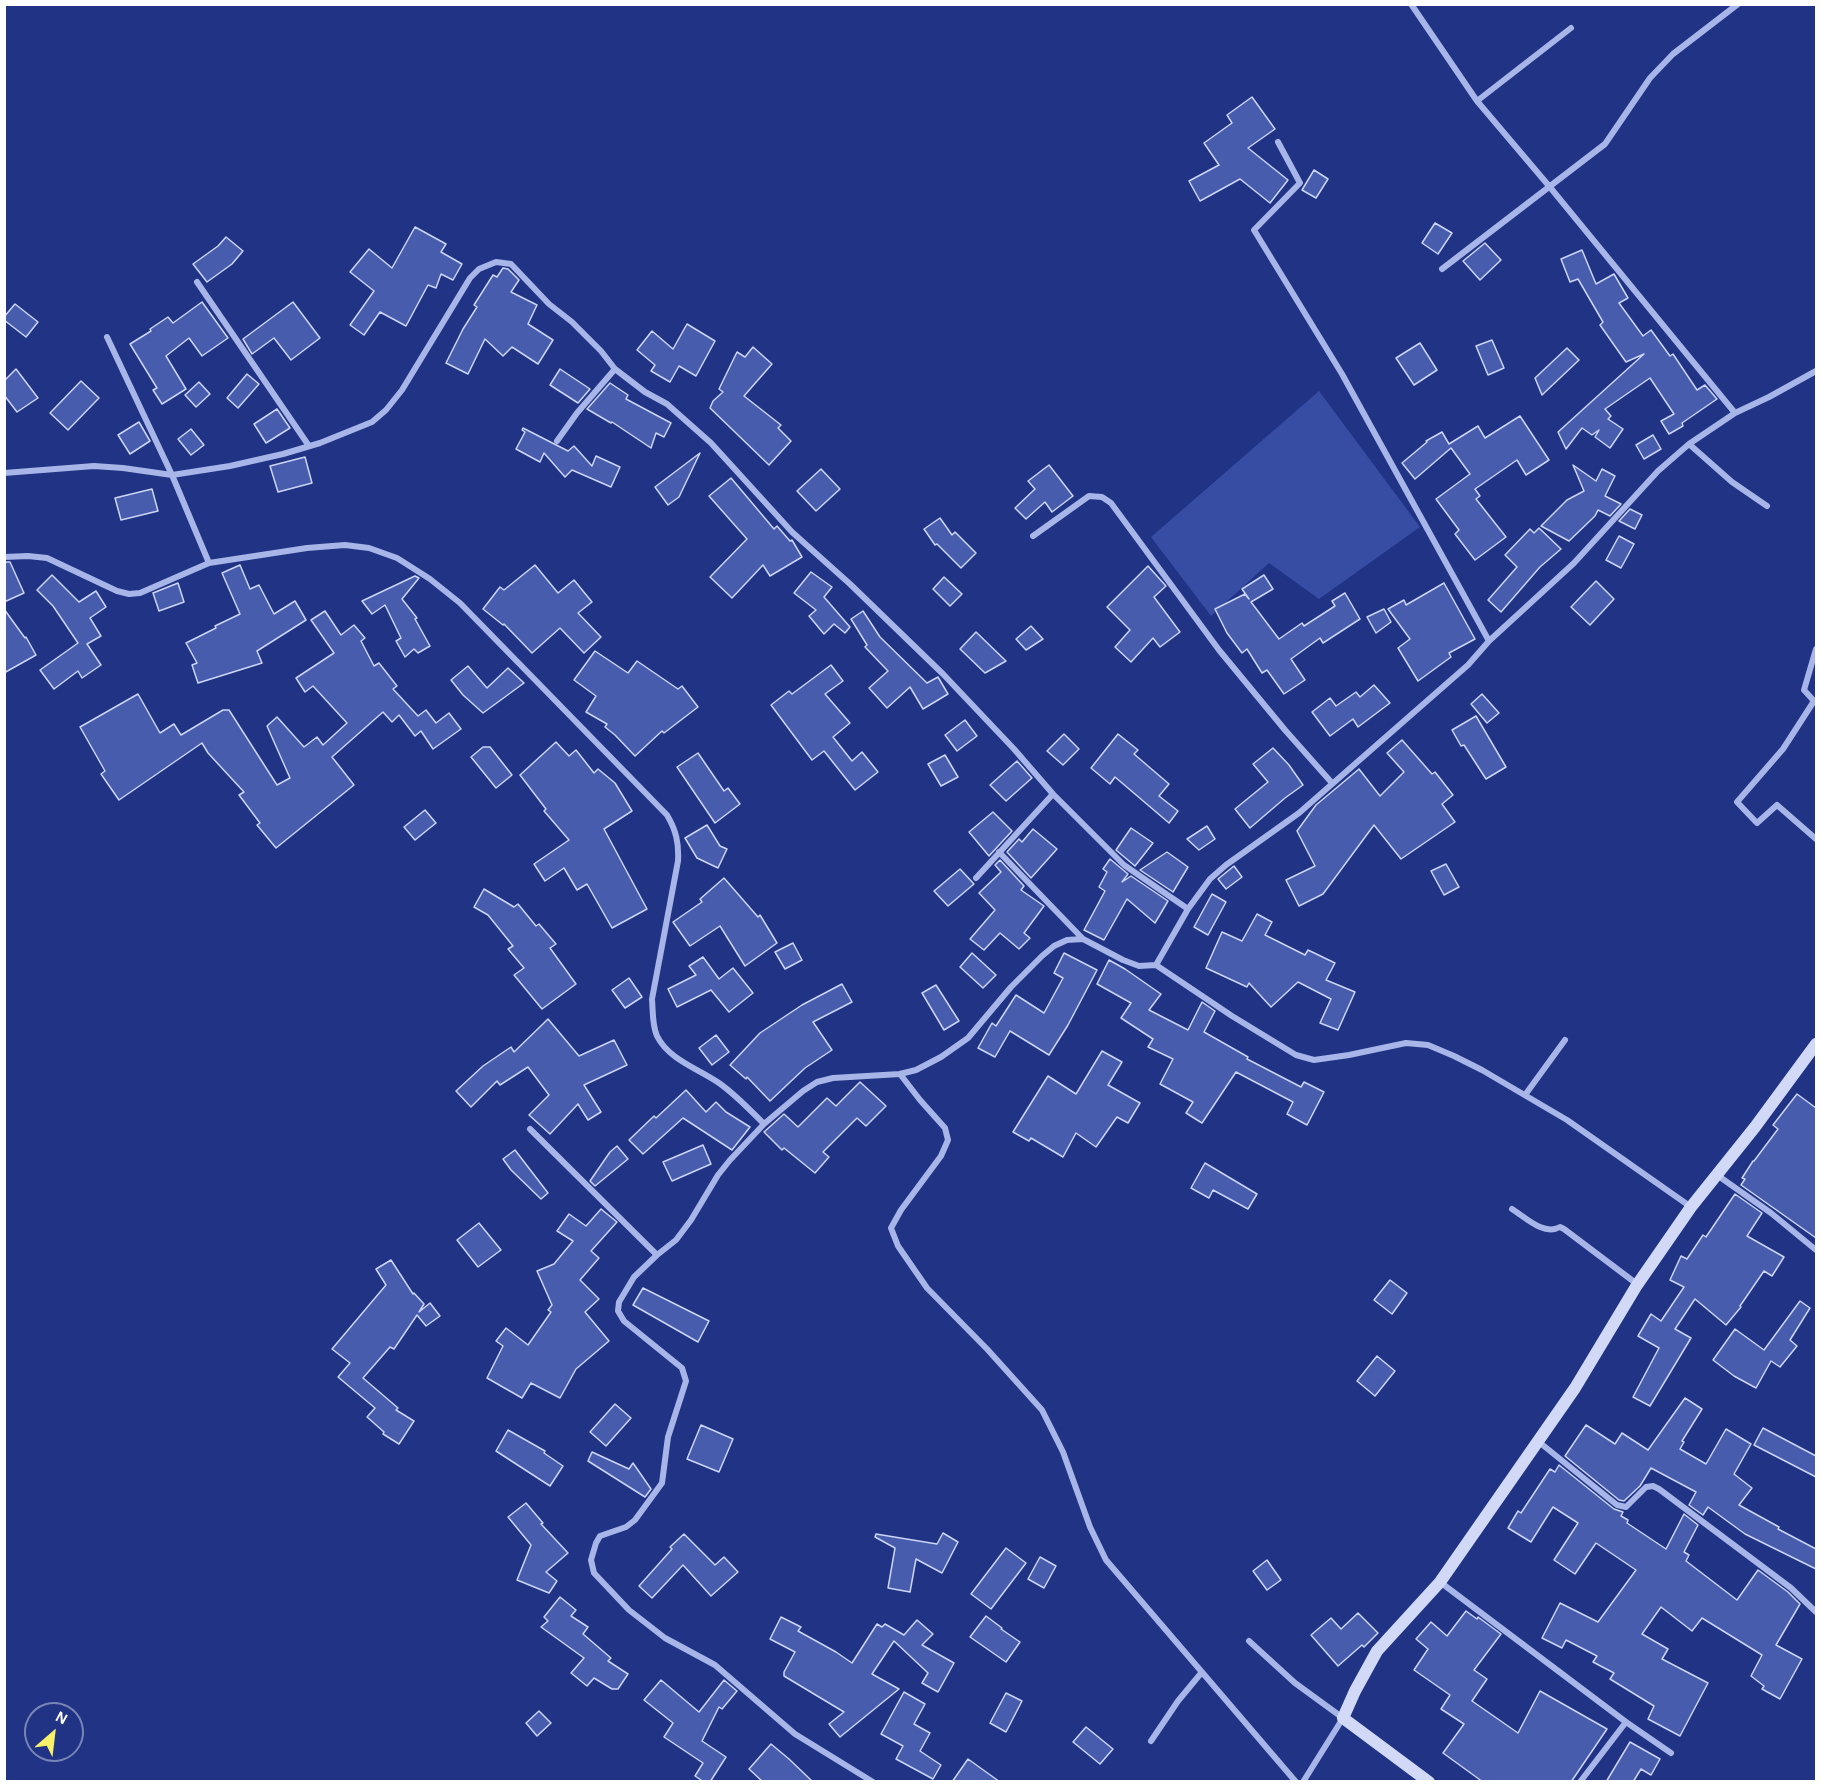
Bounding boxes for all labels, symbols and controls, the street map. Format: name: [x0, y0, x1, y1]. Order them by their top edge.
north arrow: [24, 1702, 84, 1762]
text: N: [53, 1708, 70, 1728]

